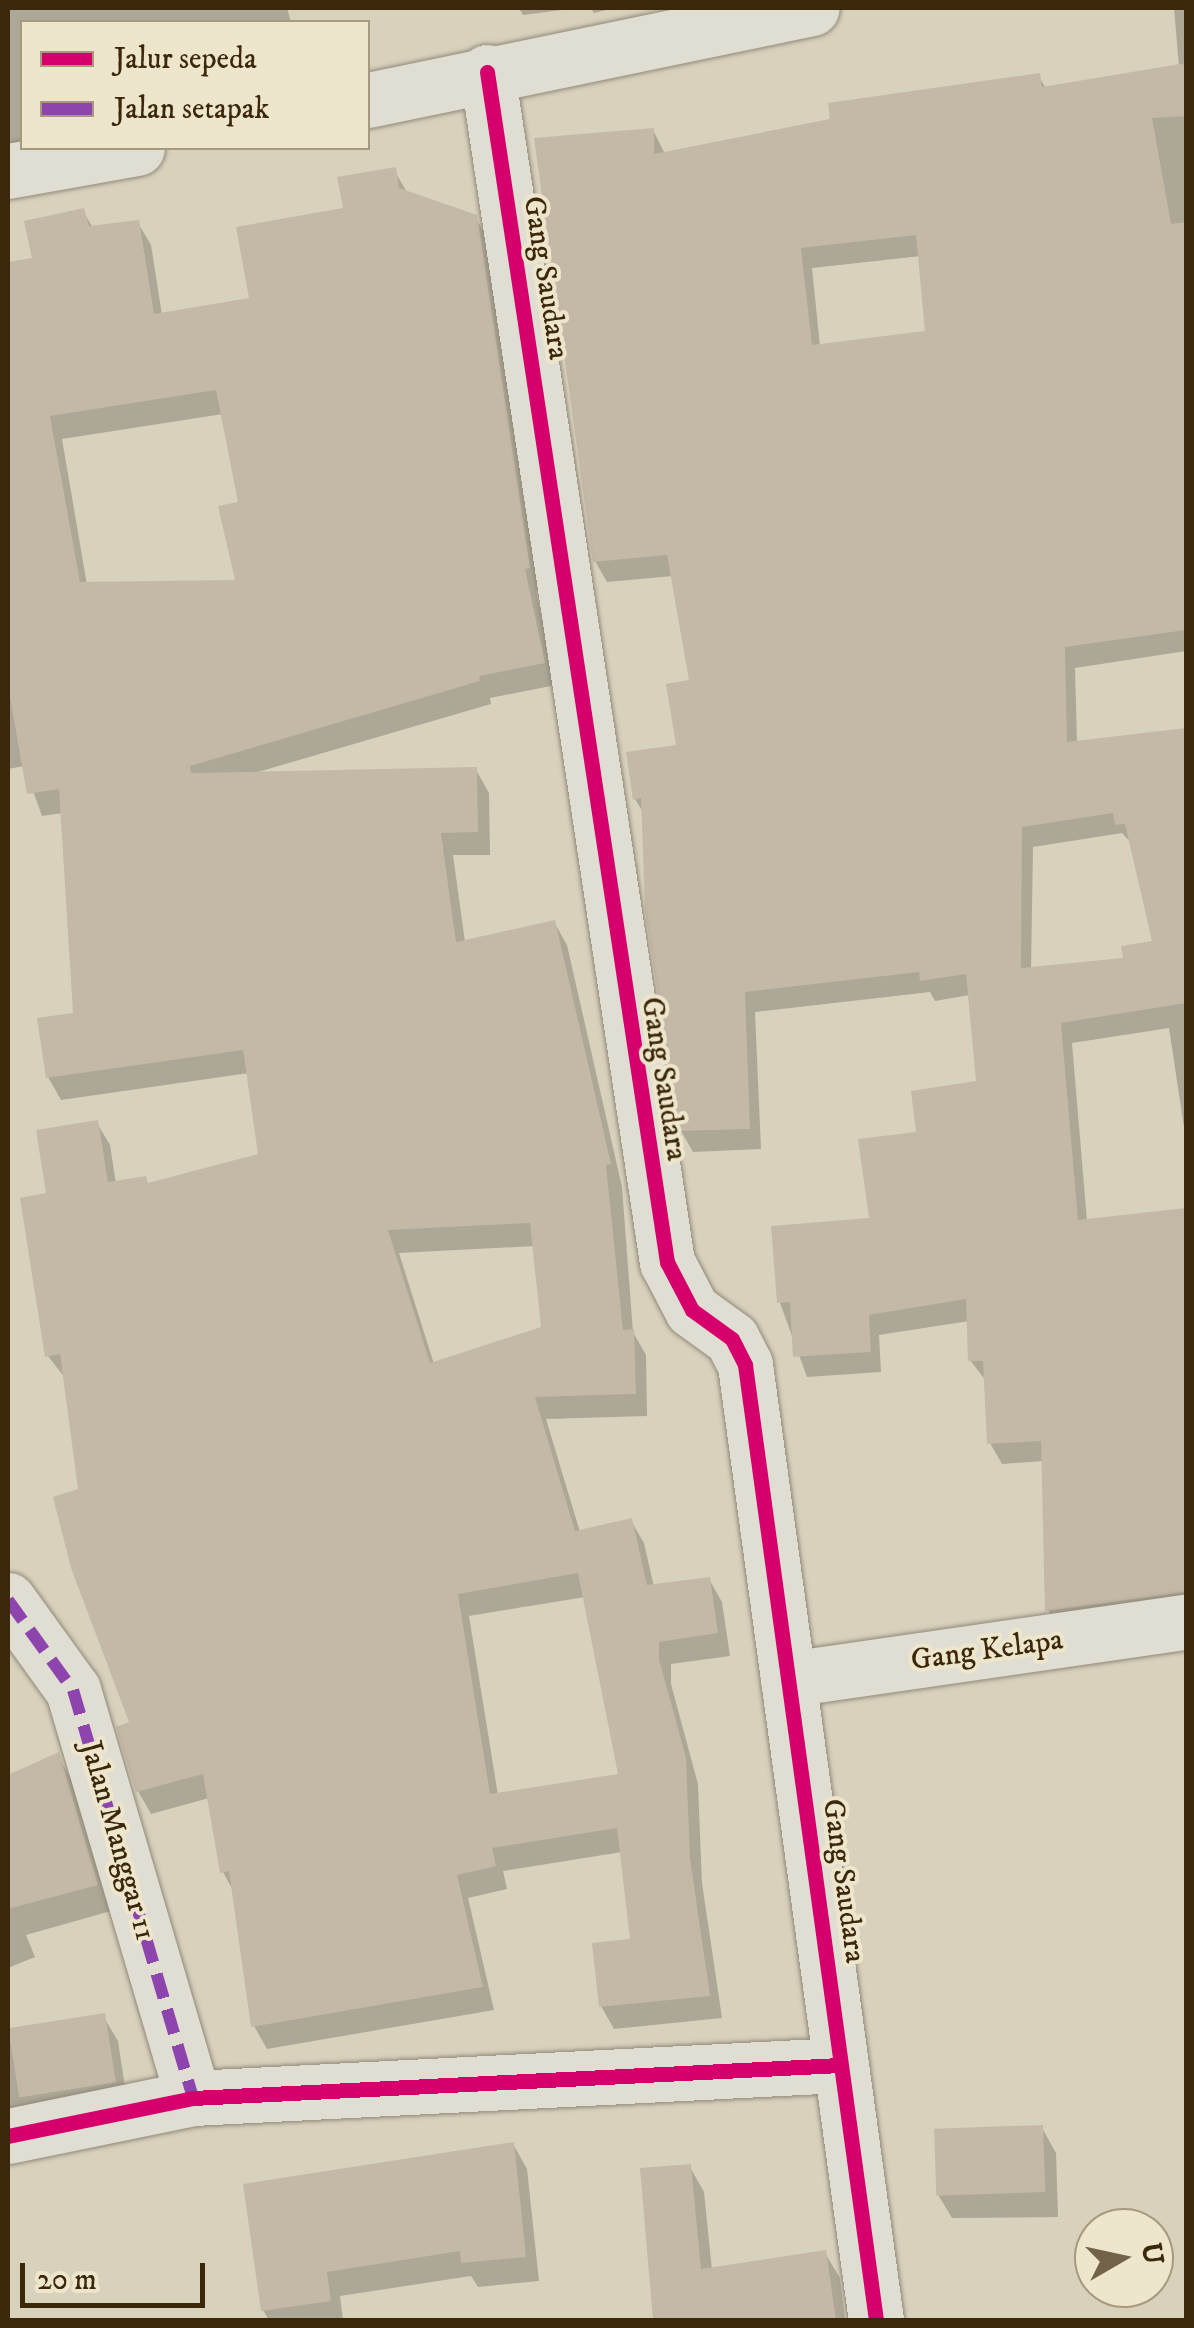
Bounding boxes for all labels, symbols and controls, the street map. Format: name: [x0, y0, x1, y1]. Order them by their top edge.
legend: [20, 20, 370, 150]
text: Jalur sepeda: [114, 41, 257, 78]
text: Jalan setapak: [114, 91, 269, 128]
street label: Gang Saudara: [514, 194, 576, 362]
street label: Gang Saudara: [632, 995, 694, 1163]
street label: Gang Kelapa: [909, 1623, 1065, 1679]
street label: Jalan Manggar 11: [71, 1737, 163, 1945]
street label: Gang Saudara: [814, 1797, 872, 1965]
north arrow: [1074, 2208, 1174, 2308]
text: U: [1133, 2240, 1171, 2267]
scale bar: [25, 2243, 210, 2305]
text: 20 m: [37, 2262, 97, 2299]

